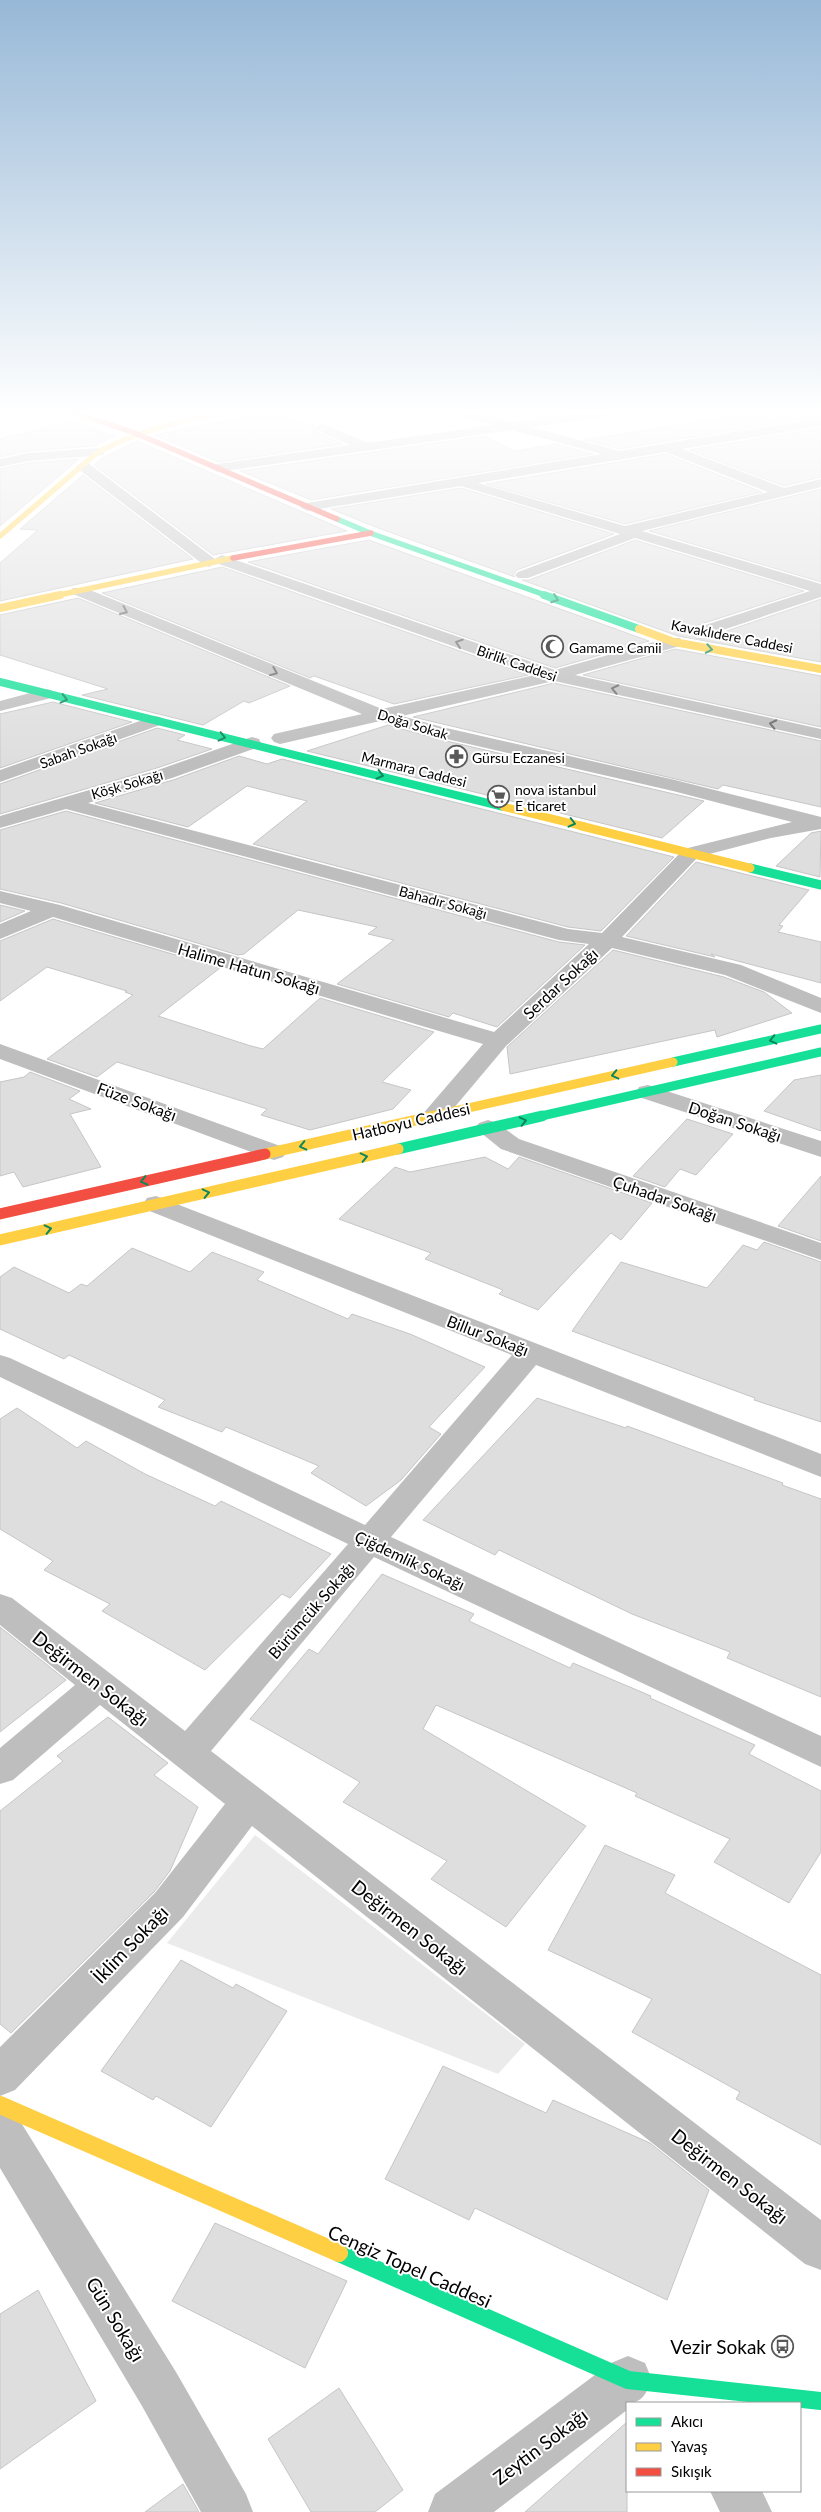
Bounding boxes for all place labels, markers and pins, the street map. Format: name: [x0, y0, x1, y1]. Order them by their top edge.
mosque icon: Gamame Camii: [541, 635, 565, 659]
place label: Gamame Camii: [569, 639, 662, 656]
pharmacy icon: Gürsu Eczanesi: [444, 745, 468, 769]
place label: Gürsu Eczanesi: [472, 749, 565, 766]
place label: nova istanbul E ticaret: [515, 781, 596, 814]
supermarket icon: nova istanbul E ticaret: [487, 785, 511, 809]
bus stop icon: Vezir Sokak: [770, 2334, 794, 2358]
place label: Vezir Sokak: [670, 2335, 766, 2358]

